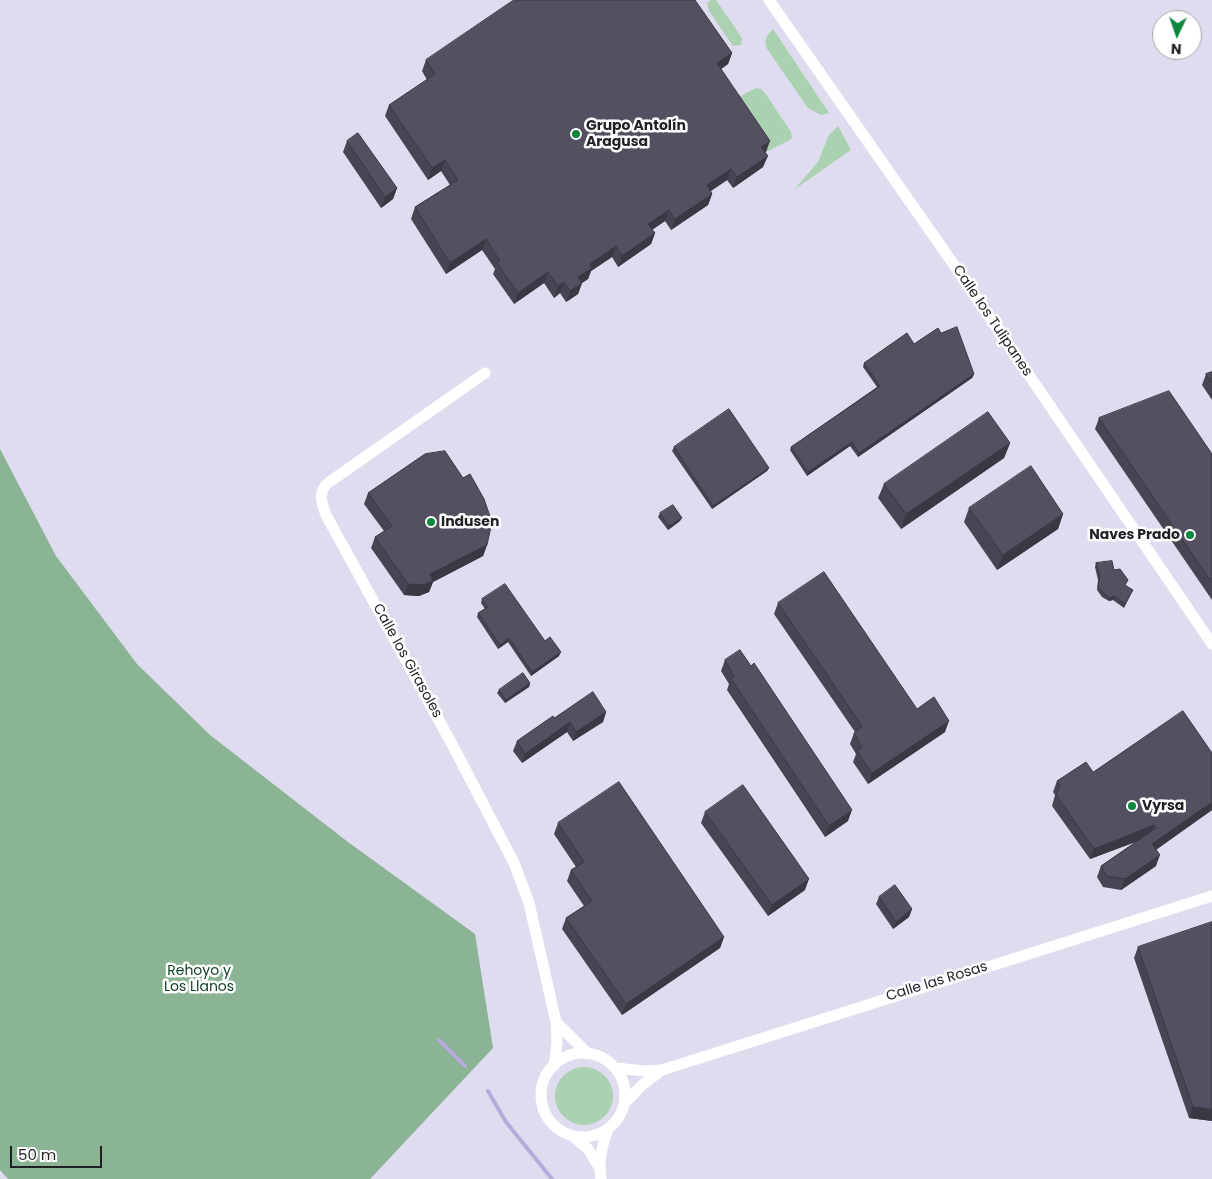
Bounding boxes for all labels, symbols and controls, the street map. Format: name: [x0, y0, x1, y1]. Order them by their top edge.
north arrow: [1152, 10, 1202, 60]
text: N: [1170, 39, 1182, 59]
place label: Grupo Antolín Aragusa: [586, 118, 686, 150]
marker: Grupo Antolín Aragusa: [570, 128, 582, 140]
street label: Calle los Tulipanes: [949, 262, 1035, 380]
place label: Indusen: [441, 514, 499, 530]
marker: Indusen: [425, 516, 437, 528]
place label: Naves Prado: [1089, 527, 1180, 543]
marker: Naves Prado: [1184, 529, 1196, 541]
street label: Calle los Girasoles: [369, 601, 445, 721]
place label: Vyrsa: [1142, 798, 1184, 814]
marker: Vyrsa: [1126, 800, 1138, 812]
street label: Calle las Rosas: [884, 959, 990, 1005]
park label: Rehoyo y Los Llanos: [164, 963, 234, 996]
scale bar: [12, 1136, 105, 1168]
text: 50 m: [18, 1144, 56, 1165]

